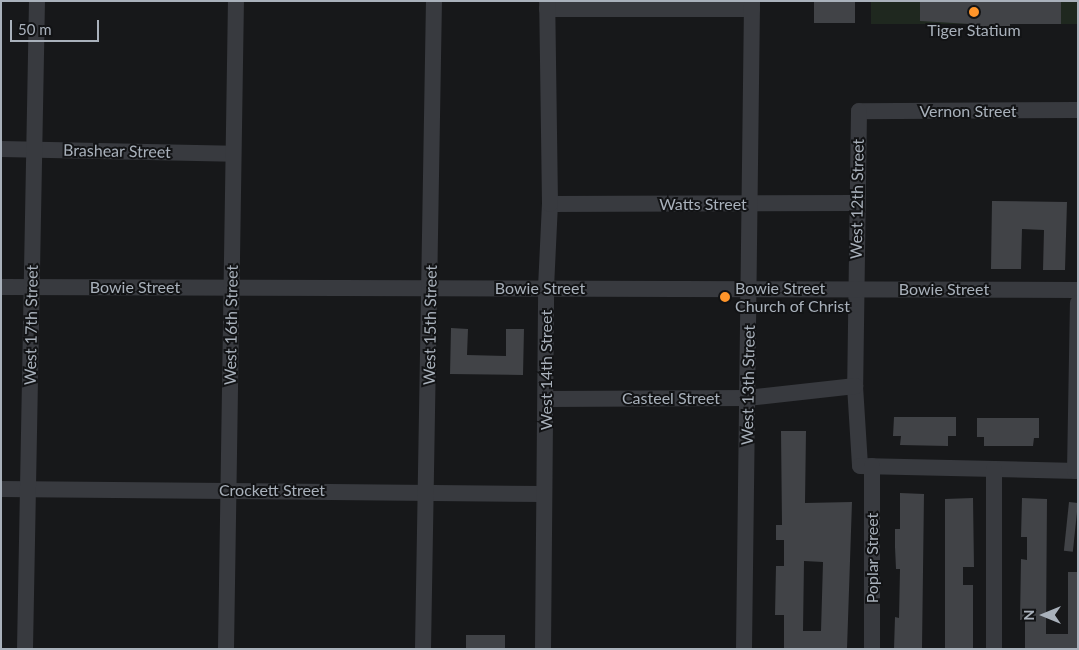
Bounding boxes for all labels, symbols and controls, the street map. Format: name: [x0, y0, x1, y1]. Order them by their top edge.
marker: Tiger Statium: [968, 6, 980, 18]
scale bar: [12, 10, 101, 42]
text: 50 m: [18, 20, 52, 38]
place label: Tiger Statium: [927, 20, 1021, 40]
street label: Vernon Street: [919, 101, 1017, 121]
street label: West 12th Street: [846, 139, 868, 259]
street label: Brashear Street: [63, 140, 171, 162]
street label: Watts Street: [659, 194, 747, 214]
street label: West 17th Street: [20, 265, 42, 385]
street label: West 16th Street: [220, 265, 242, 385]
street label: West 15th Street: [419, 265, 441, 385]
street label: Bowie Street: [90, 277, 180, 297]
street label: Bowie Street: [495, 278, 585, 298]
place label: Bowie Street Church of Christ: [735, 278, 850, 316]
street label: Bowie Street: [899, 279, 989, 299]
marker: Bowie Street Church of Christ: [719, 291, 731, 303]
street label: West 14th Street: [536, 310, 556, 430]
street label: West 13th Street: [737, 325, 759, 445]
street label: Casteel Street: [622, 388, 720, 408]
street label: Crockett Street: [219, 480, 325, 500]
street label: Poplar Street: [862, 513, 882, 603]
north arrow: [1019, 590, 1069, 640]
text: N: [1020, 610, 1037, 620]

